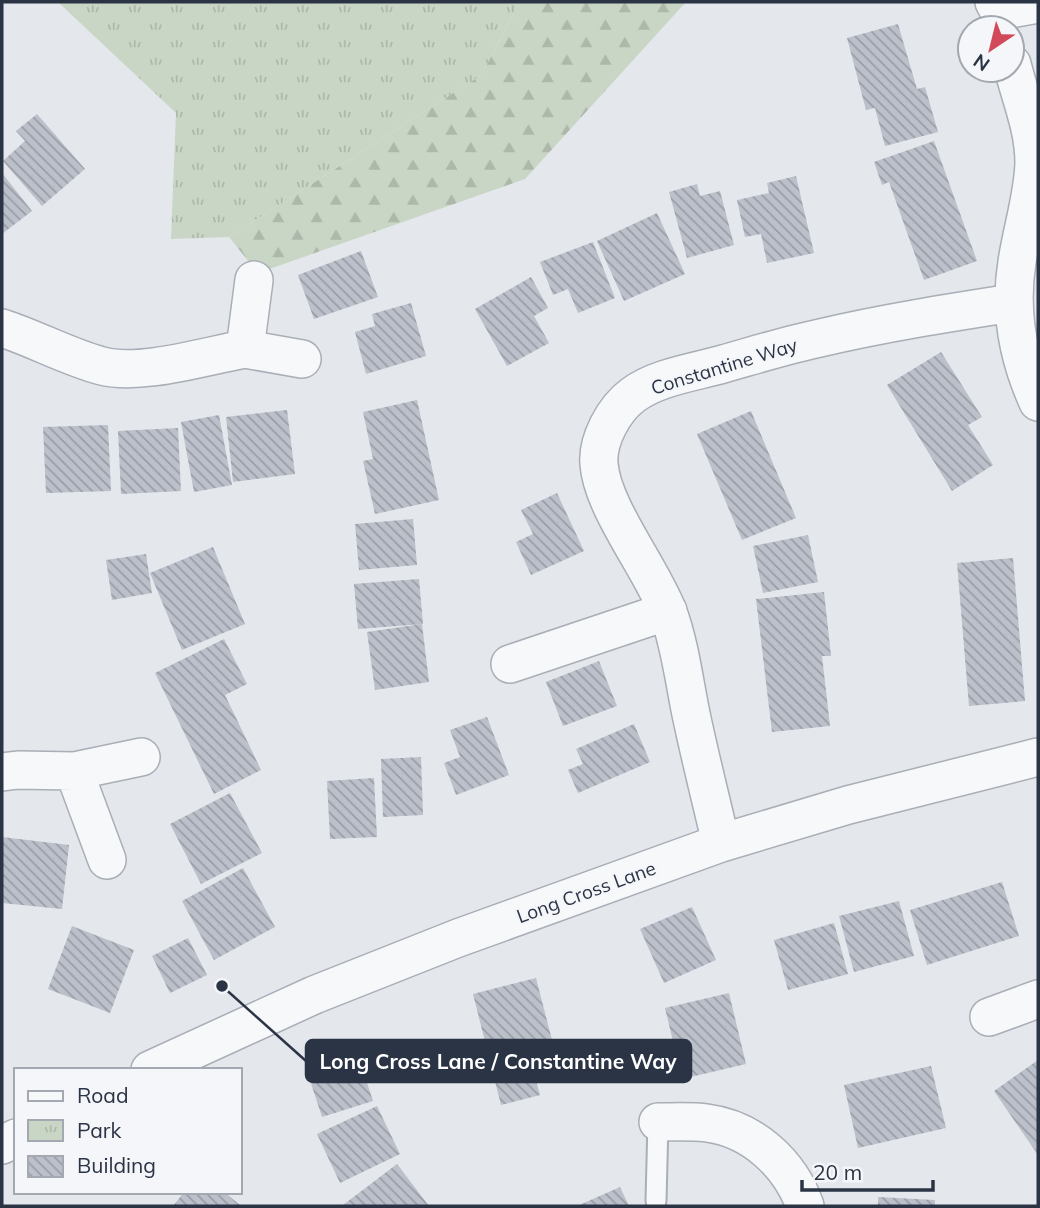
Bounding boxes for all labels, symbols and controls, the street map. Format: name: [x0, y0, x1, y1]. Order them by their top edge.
north arrow: [956, 14, 1026, 84]
text: N: [968, 49, 994, 77]
street label: Constantine Way: [648, 332, 800, 400]
street label: Long Cross Lane: [513, 856, 659, 928]
callout: Long Cross Lane / Constantine Way: [306, 1040, 691, 1082]
text: Long Cross Lane / Constantine Way: [319, 1048, 677, 1074]
legend: [14, 1068, 242, 1194]
text: Road: [77, 1082, 128, 1108]
text: Park: [77, 1117, 121, 1143]
scale bar: [802, 1148, 933, 1192]
text: Building: [77, 1152, 156, 1178]
text: 20 m: [813, 1159, 862, 1185]

